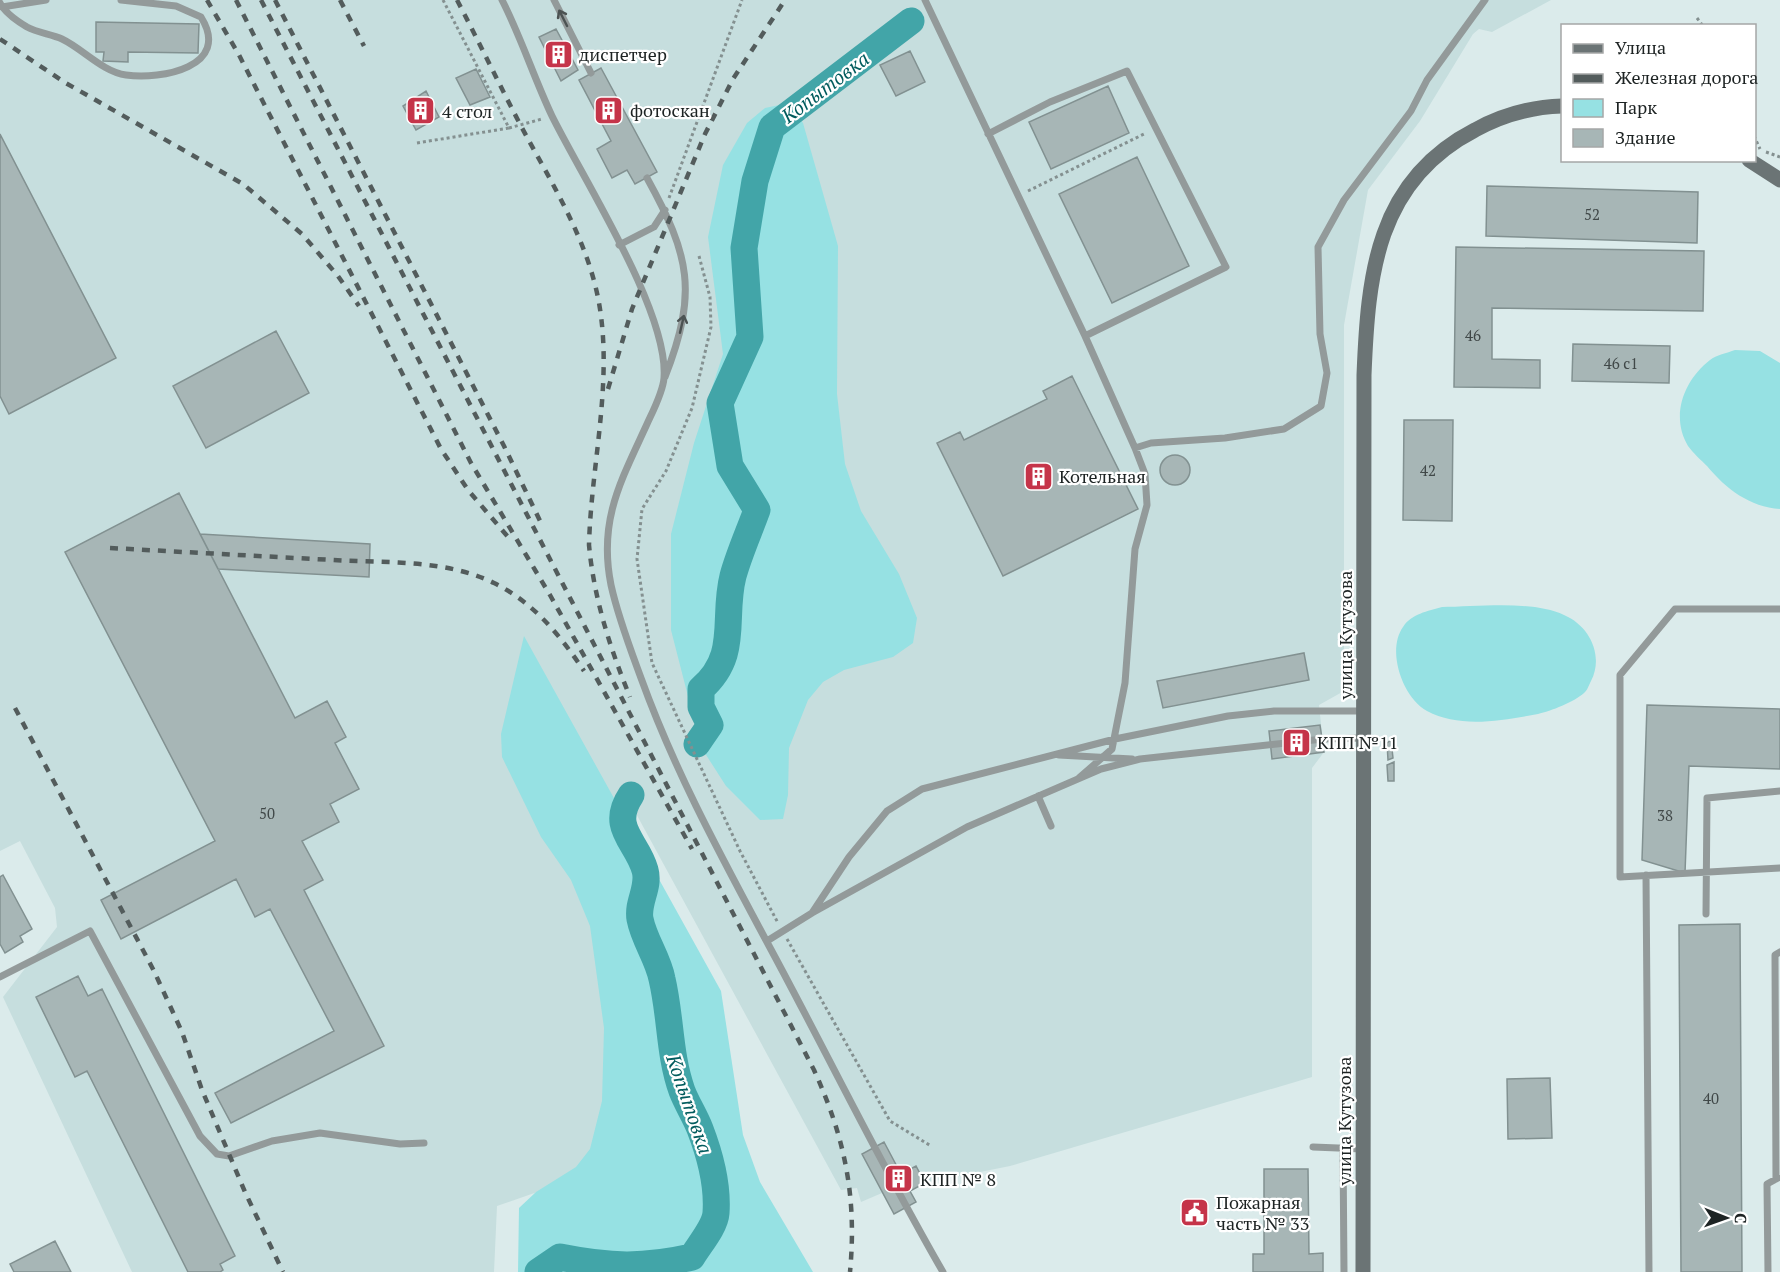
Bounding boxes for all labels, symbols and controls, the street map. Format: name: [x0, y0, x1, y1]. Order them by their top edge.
one-way arrow: [557, 9, 568, 27]
legend: [1561, 24, 1756, 162]
text: Улица: [1615, 35, 1666, 59]
building icon: диспетчер: [542, 38, 574, 70]
place label: диспетчер: [579, 42, 667, 66]
water label: Копытовка: [775, 45, 874, 129]
text: Железная дорога: [1615, 65, 1758, 89]
building icon: фотоскан: [593, 94, 625, 126]
building icon: 4 стол: [405, 95, 437, 127]
text: Парк: [1615, 95, 1657, 119]
place label: фотоскан: [630, 98, 710, 122]
place label: 4 стол: [442, 99, 492, 123]
text: Здание: [1615, 125, 1675, 149]
house number: 52: [1584, 204, 1600, 224]
one-way arrow: [677, 315, 689, 334]
house number: 46: [1465, 325, 1481, 345]
house number: 46 с1: [1604, 353, 1638, 373]
building icon: Котельная: [1022, 460, 1054, 492]
house number: 42: [1420, 460, 1436, 480]
place label: Котельная: [1059, 464, 1146, 488]
street label: улица Кутузова: [1333, 571, 1357, 700]
building icon: КПП №11: [1280, 726, 1312, 758]
place label: КПП №11: [1317, 730, 1398, 754]
house number: 50: [259, 803, 275, 823]
house number: 38: [1657, 805, 1673, 825]
water label: Копытовка: [660, 1050, 720, 1157]
street label: улица Кутузова: [1332, 1057, 1356, 1186]
house number: 40: [1703, 1088, 1719, 1108]
building icon: КПП № 8: [883, 1163, 915, 1195]
place label: КПП № 8: [920, 1167, 996, 1191]
north arrow: [1696, 1188, 1756, 1248]
place label: Пожарная часть № 33: [1216, 1190, 1309, 1235]
public building icon: Пожарная часть № 33: [1179, 1196, 1211, 1228]
text: С: [1730, 1213, 1752, 1224]

